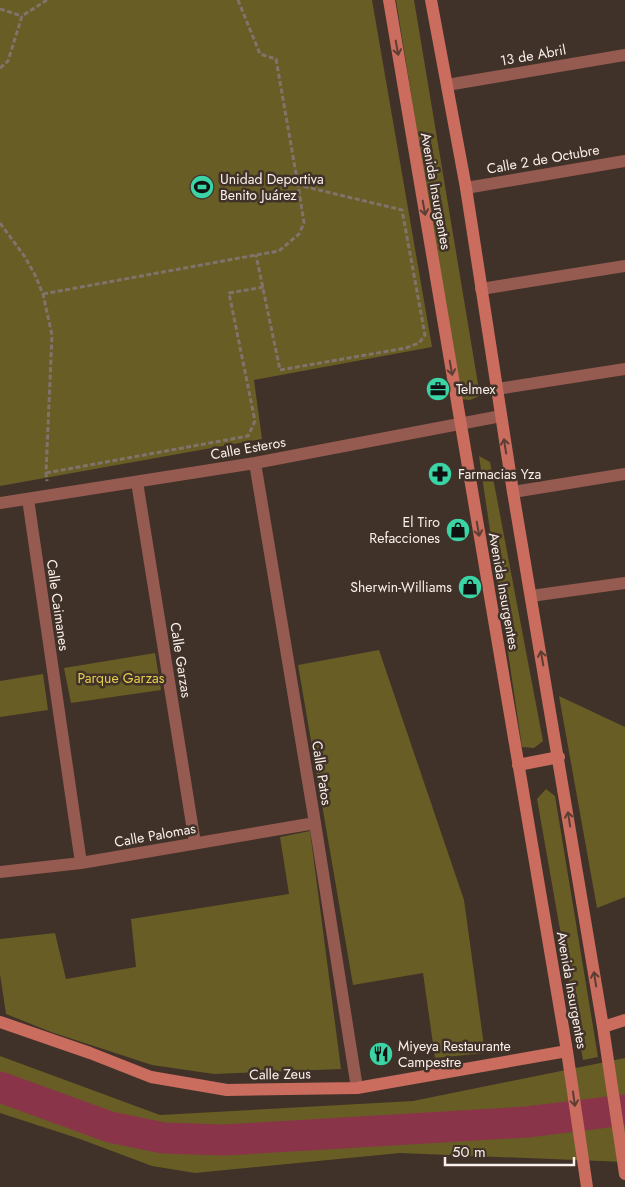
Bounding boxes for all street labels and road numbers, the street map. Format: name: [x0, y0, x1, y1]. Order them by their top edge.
street label: 13 de Abril: [499, 39, 567, 71]
street label: Avenida Insurgentes: [416, 131, 456, 252]
street label: Calle 2 de Octubre: [485, 139, 601, 179]
street label: Calle Esteros: [209, 431, 287, 464]
street label: Avenida Insurgentes: [484, 531, 524, 652]
street label: Calle Caimanes: [42, 558, 74, 652]
street label: Calle Garzas: [165, 621, 197, 699]
street label: Calle Patos: [307, 739, 337, 807]
street label: Calle Palomas: [113, 818, 198, 852]
street label: Avenida Insurgentes: [552, 930, 592, 1051]
street label: Calle Zeus: [249, 1063, 311, 1085]

